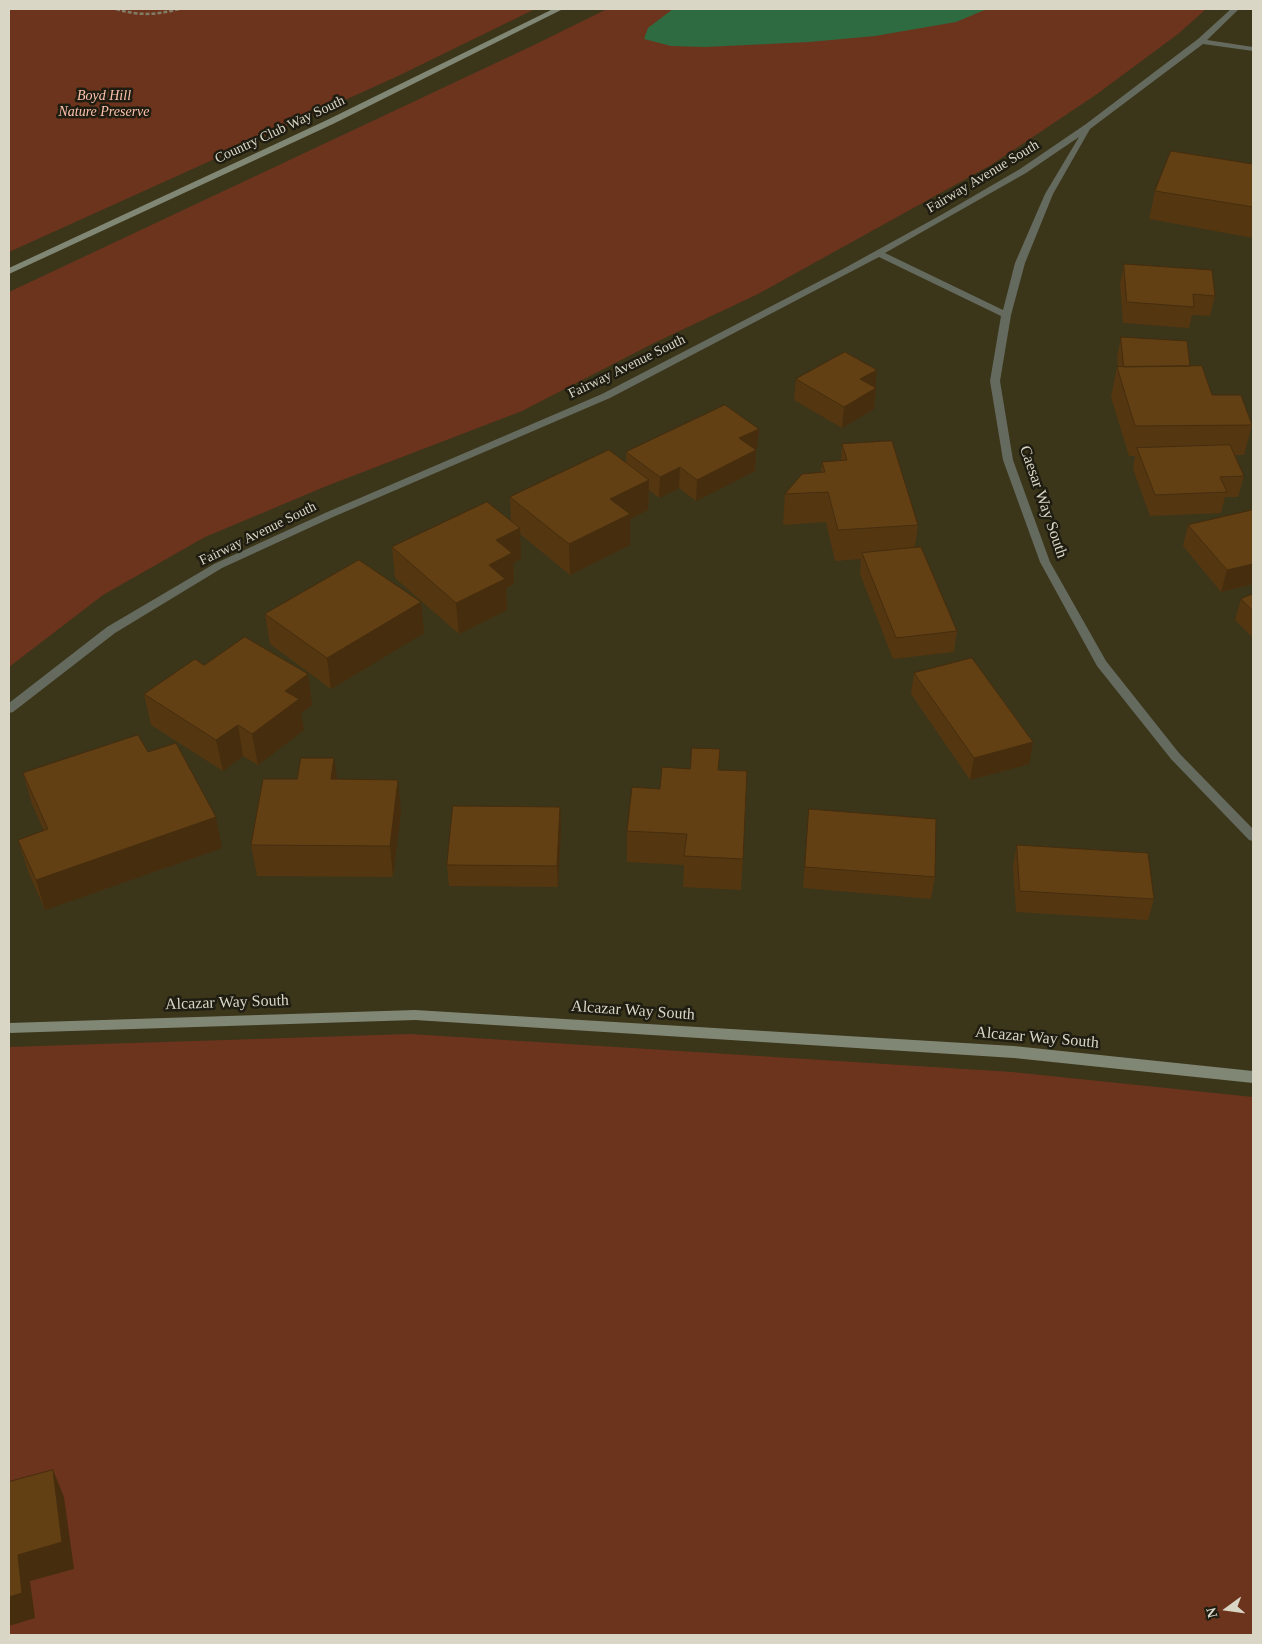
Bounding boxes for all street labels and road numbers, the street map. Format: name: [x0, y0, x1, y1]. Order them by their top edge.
street label: Country Club Way South: [212, 92, 348, 168]
street label: Fairway Avenue South: [924, 137, 1042, 217]
street label: Fairway Avenue South: [566, 331, 688, 403]
street label: Caesar Way South: [1015, 443, 1071, 561]
street label: Fairway Avenue South: [197, 498, 319, 570]
street label: Alcazar Way South: [165, 991, 289, 1015]
street label: Alcazar Way South: [570, 997, 696, 1025]
street label: Alcazar Way South: [974, 1023, 1100, 1053]

